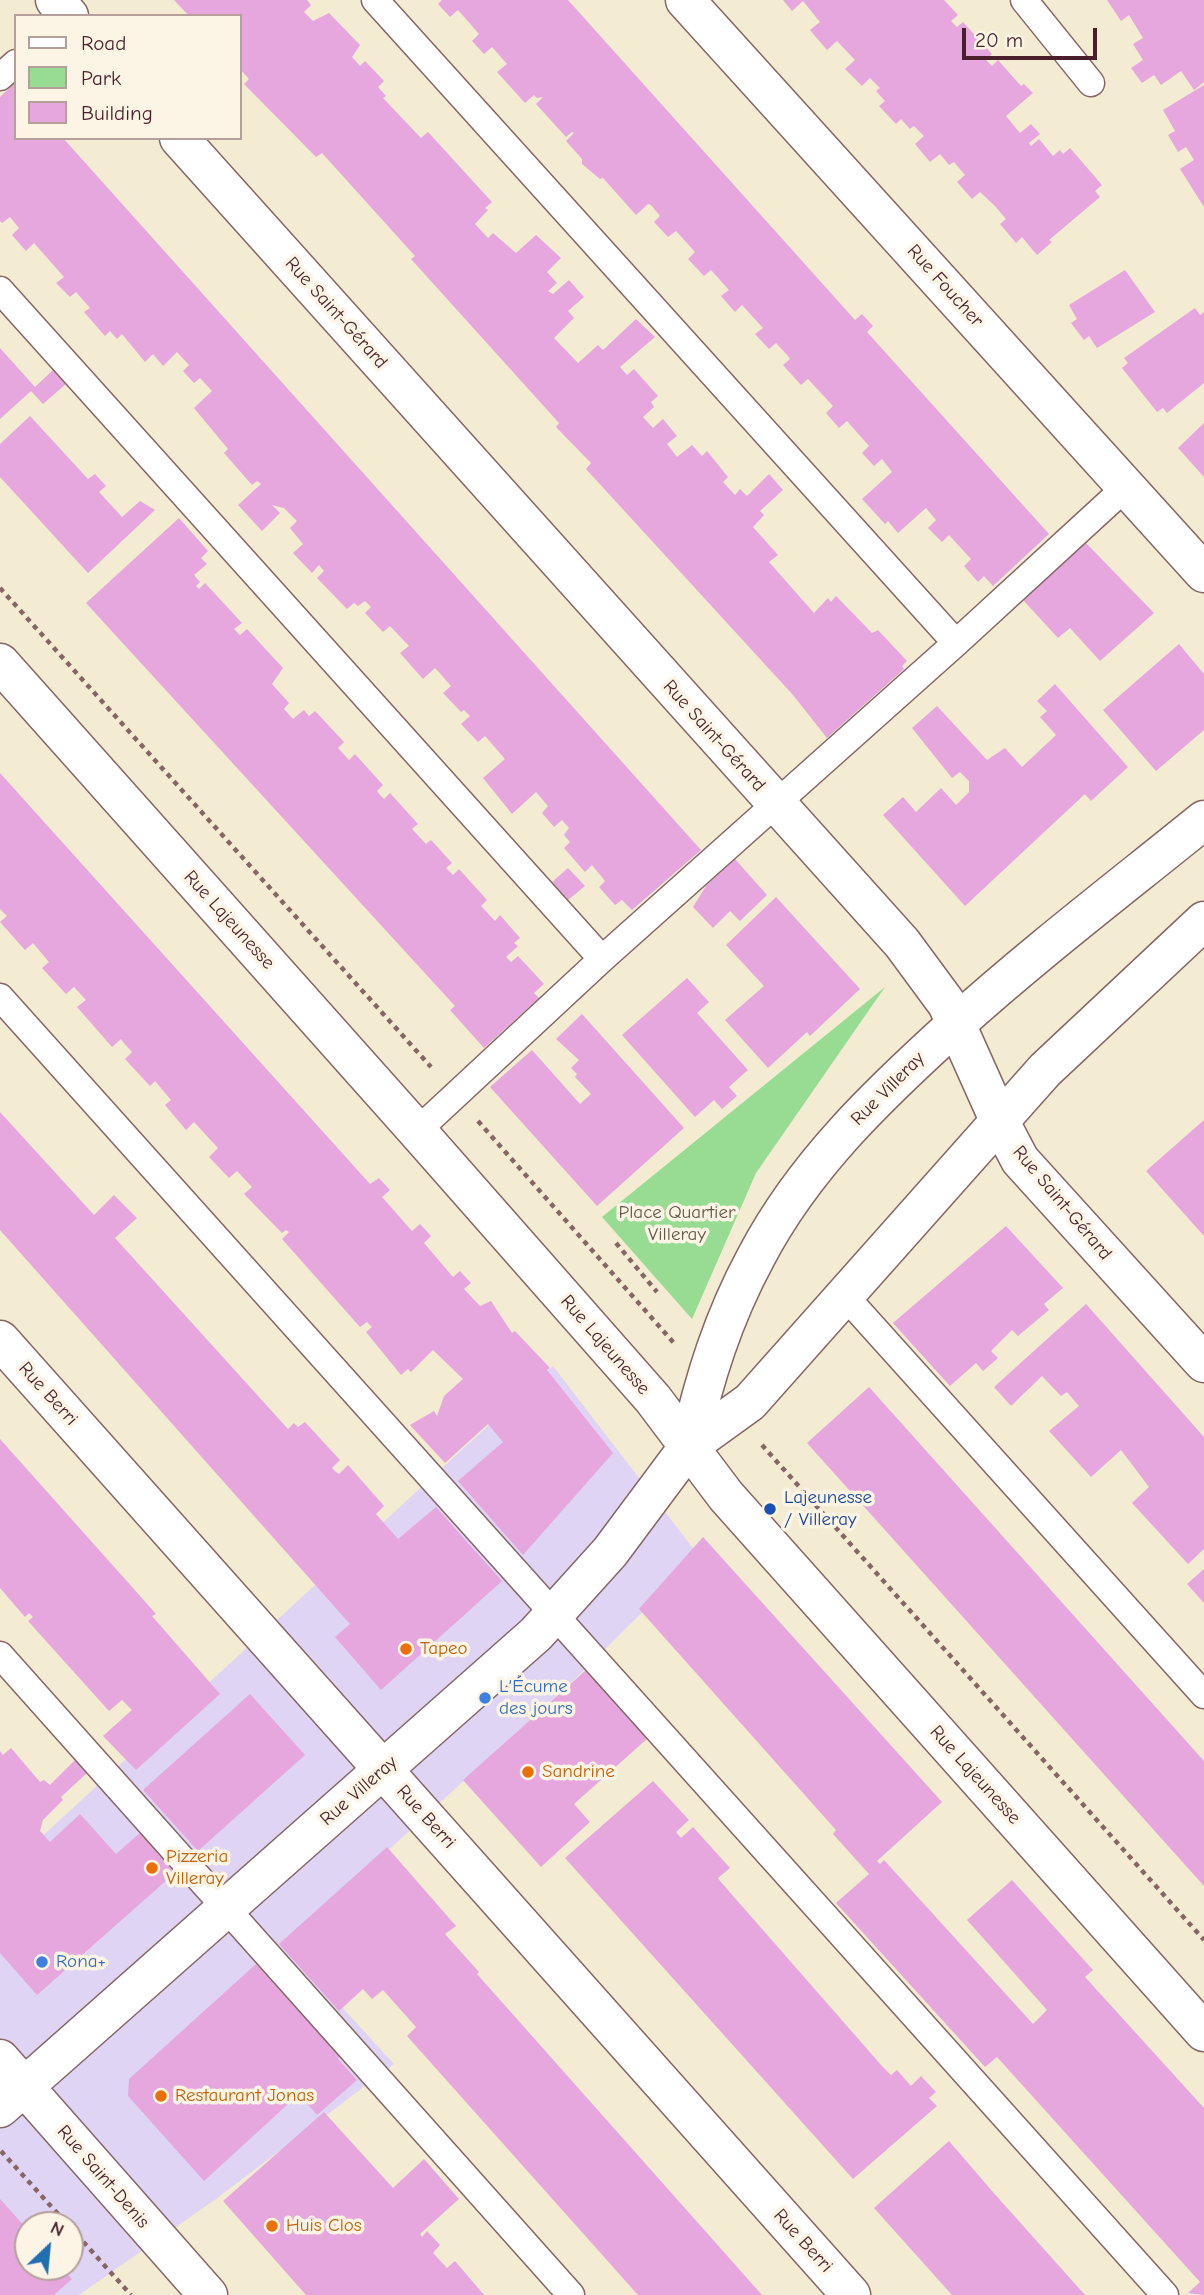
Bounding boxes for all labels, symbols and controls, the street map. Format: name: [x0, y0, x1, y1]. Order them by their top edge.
legend: [14, 14, 242, 140]
scale bar: [966, 14, 1101, 58]
text: 20 m: [975, 28, 1023, 52]
text: Road: [81, 31, 126, 55]
text: Park: [81, 66, 121, 90]
text: Building: [81, 101, 153, 125]
street label: Rue Foucher: [902, 240, 988, 332]
street label: Rue Saint-Gérard: [280, 253, 392, 373]
street label: Rue Saint-Gérard: [658, 676, 770, 796]
street label: Rue Lajeunesse: [179, 866, 279, 974]
street label: Rue Villeray: [846, 1047, 930, 1131]
street label: Rue Saint-Gérard: [1008, 1141, 1116, 1265]
park label: Place Quartier Villeray: [619, 1202, 735, 1246]
street label: Rue Lajeunesse: [555, 1290, 655, 1400]
street label: Rue Berri: [14, 1358, 82, 1430]
place label: Lajeunesse / Villeray: [784, 1487, 872, 1531]
marker: Lajeunesse / Villeray: [762, 1501, 778, 1517]
place label: Tapeo: [420, 1638, 468, 1660]
marker: Tapeo: [398, 1641, 414, 1657]
place label: L'Écume des jours: [499, 1676, 573, 1720]
marker: L'Écume des jours: [477, 1690, 493, 1706]
street label: Rue Lajeunesse: [925, 1721, 1025, 1829]
street label: Rue Villeray: [316, 1751, 402, 1831]
place label: Sandrine: [542, 1761, 615, 1783]
marker: Sandrine: [520, 1764, 536, 1780]
street label: Rue Berri: [392, 1781, 460, 1853]
place label: Pizzeria Villeray: [166, 1846, 228, 1890]
marker: Pizzeria Villeray: [144, 1860, 160, 1876]
place label: Rona+: [56, 1951, 106, 1973]
marker: Rona+: [34, 1954, 50, 1970]
place label: Restaurant Jonas: [175, 2085, 314, 2107]
marker: Restaurant Jonas: [153, 2088, 169, 2104]
street label: Rue Saint-Denis: [52, 2121, 154, 2233]
street label: Rue Berri: [769, 2205, 837, 2277]
north arrow: [14, 2211, 84, 2281]
place label: Huis Clos: [286, 2215, 362, 2237]
text: N: [47, 2216, 68, 2242]
marker: Huis Clos: [264, 2218, 280, 2234]

